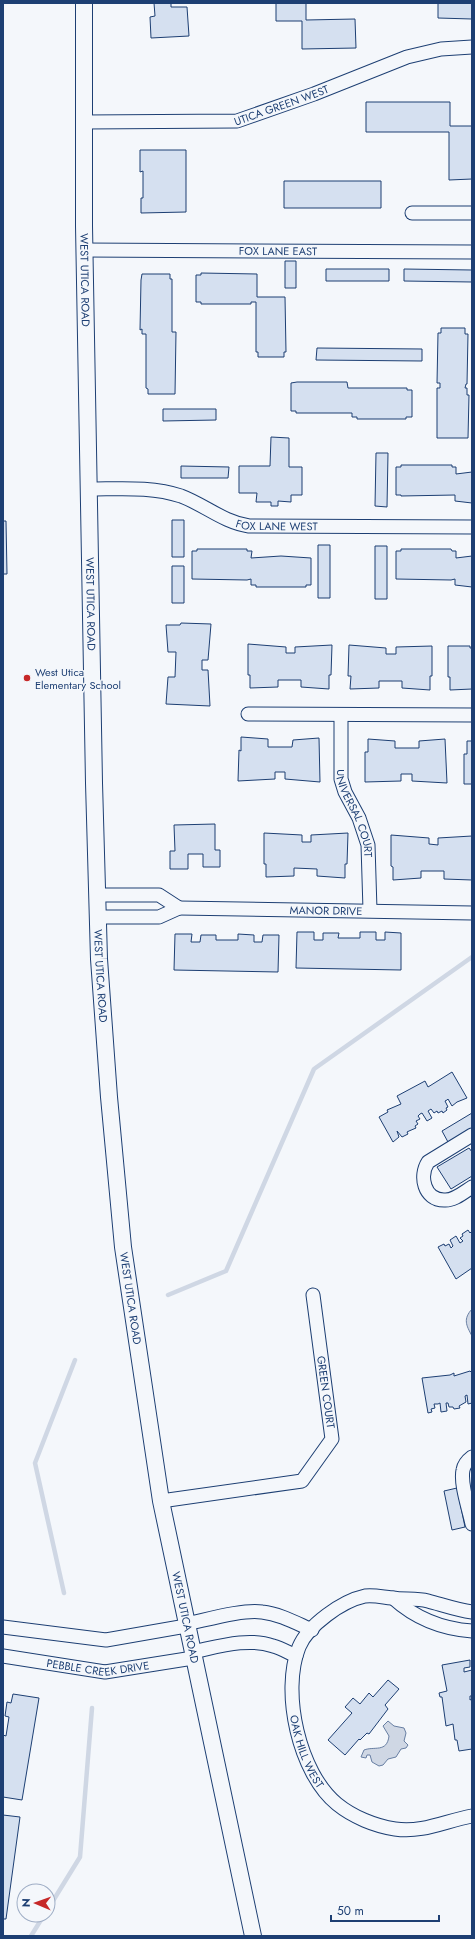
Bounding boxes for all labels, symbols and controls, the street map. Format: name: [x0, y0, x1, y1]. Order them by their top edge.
street label: UTICA GREEN WEST: [232, 81, 331, 129]
street label: WEST UTICA ROAD: [76, 233, 94, 327]
street label: FOX LANE EAST: [239, 243, 317, 259]
street label: FOX LANE WEST: [234, 515, 318, 534]
street label: WEST UTICA ROAD: [82, 557, 100, 651]
place label: West Utica Elementary School: [35, 664, 121, 693]
marker: West Utica Elementary School: [22, 673, 32, 683]
street label: UNIVERSAL COURT: [332, 769, 376, 857]
street label: MANOR DRIVE: [290, 902, 362, 919]
street label: WEST UTICA ROAD: [90, 929, 112, 1023]
street label: WEST UTICA ROAD: [116, 1251, 146, 1346]
street label: GREEN COURT: [313, 1355, 339, 1429]
street label: WEST UTICA ROAD: [168, 1570, 203, 1665]
street label: PEBBLE CREEK DRIVE: [45, 1655, 150, 1680]
street label: OAK HILL WEST: [286, 1714, 328, 1791]
north arrow: [16, 1883, 56, 1923]
scale bar: [331, 1897, 439, 1923]
text: N: [18, 1898, 34, 1907]
text: 50 m: [337, 1902, 364, 1920]

